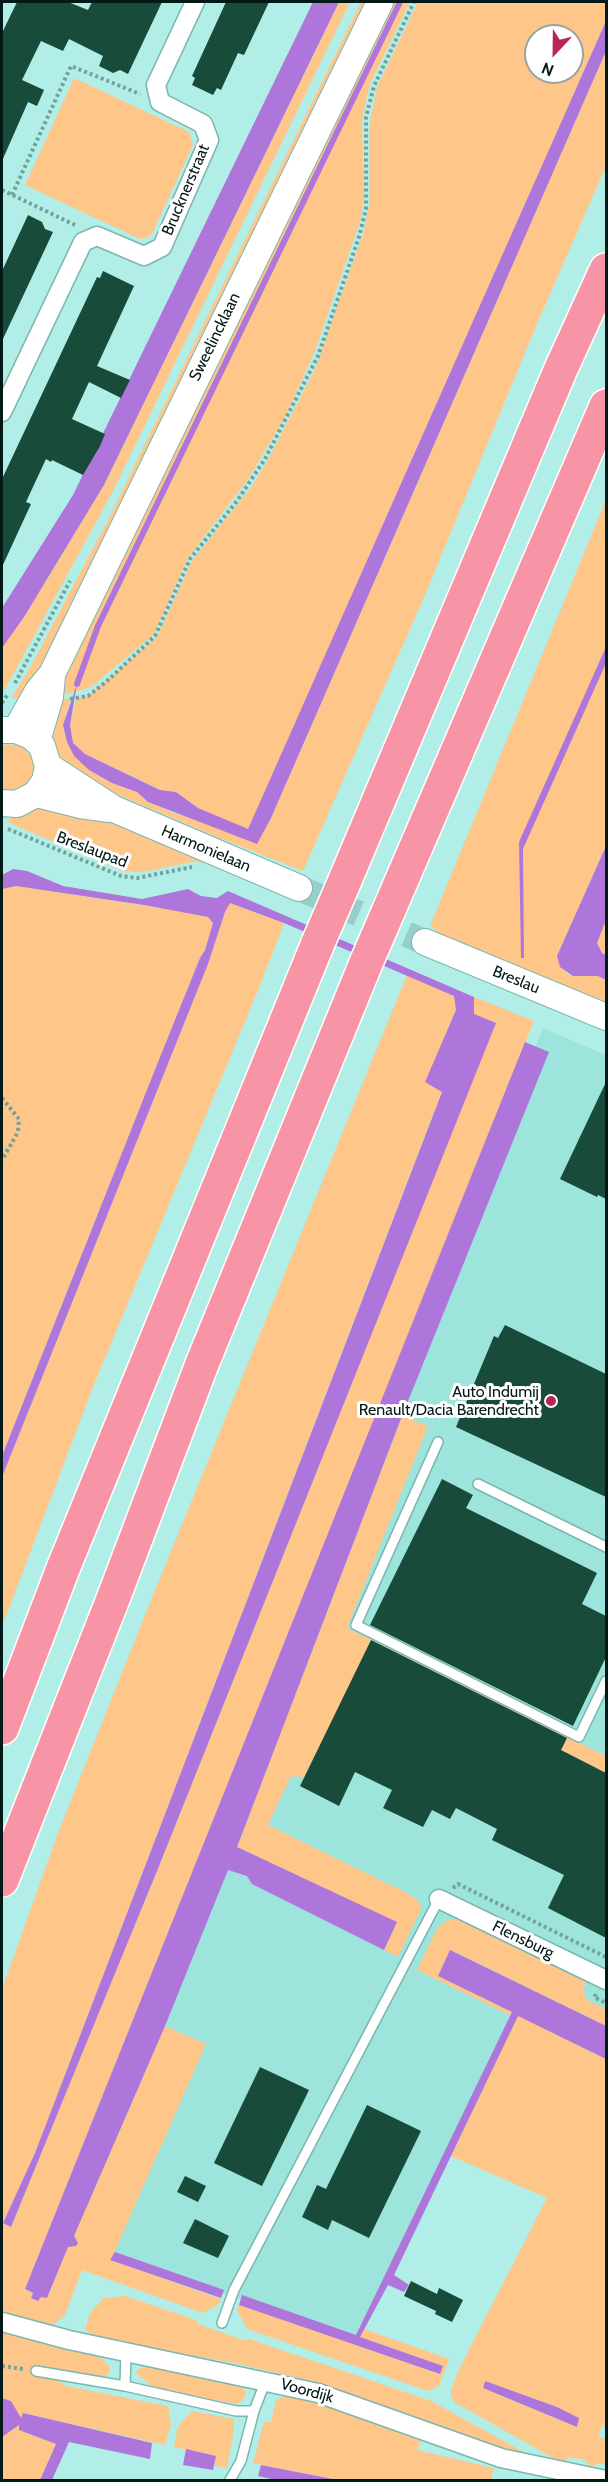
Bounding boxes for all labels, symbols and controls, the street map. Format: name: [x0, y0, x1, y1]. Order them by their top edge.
north arrow: [524, 24, 584, 84]
text: N: [539, 58, 557, 80]
street label: Brucknerstraat: [158, 142, 214, 238]
street label: Sweelincklaan: [185, 290, 245, 384]
street label: Harmonielaan: [158, 822, 254, 876]
street label: Breslaupad: [54, 828, 130, 872]
street label: Breslau: [490, 962, 542, 998]
place label: Auto Indumij Renault/Dacia Barendrecht: [359, 1382, 539, 1420]
marker: Auto Indumij Renault/Dacia Barendrecht: [544, 1394, 558, 1408]
street label: Flensburg: [489, 1917, 557, 1963]
street label: Voordijk: [278, 2375, 336, 2407]

